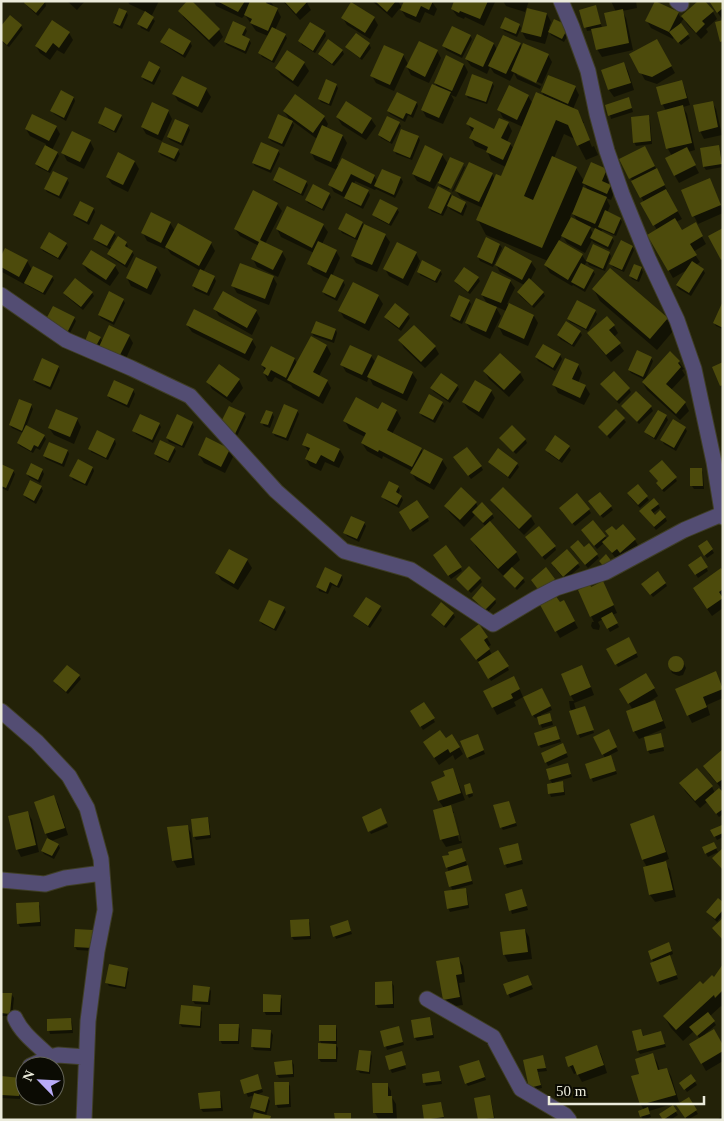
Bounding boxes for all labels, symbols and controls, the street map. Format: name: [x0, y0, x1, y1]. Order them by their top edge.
north arrow: [15, 1056, 65, 1106]
text: N: [20, 1068, 37, 1084]
scale bar: [549, 1074, 704, 1106]
text: 50 m: [556, 1083, 587, 1099]

